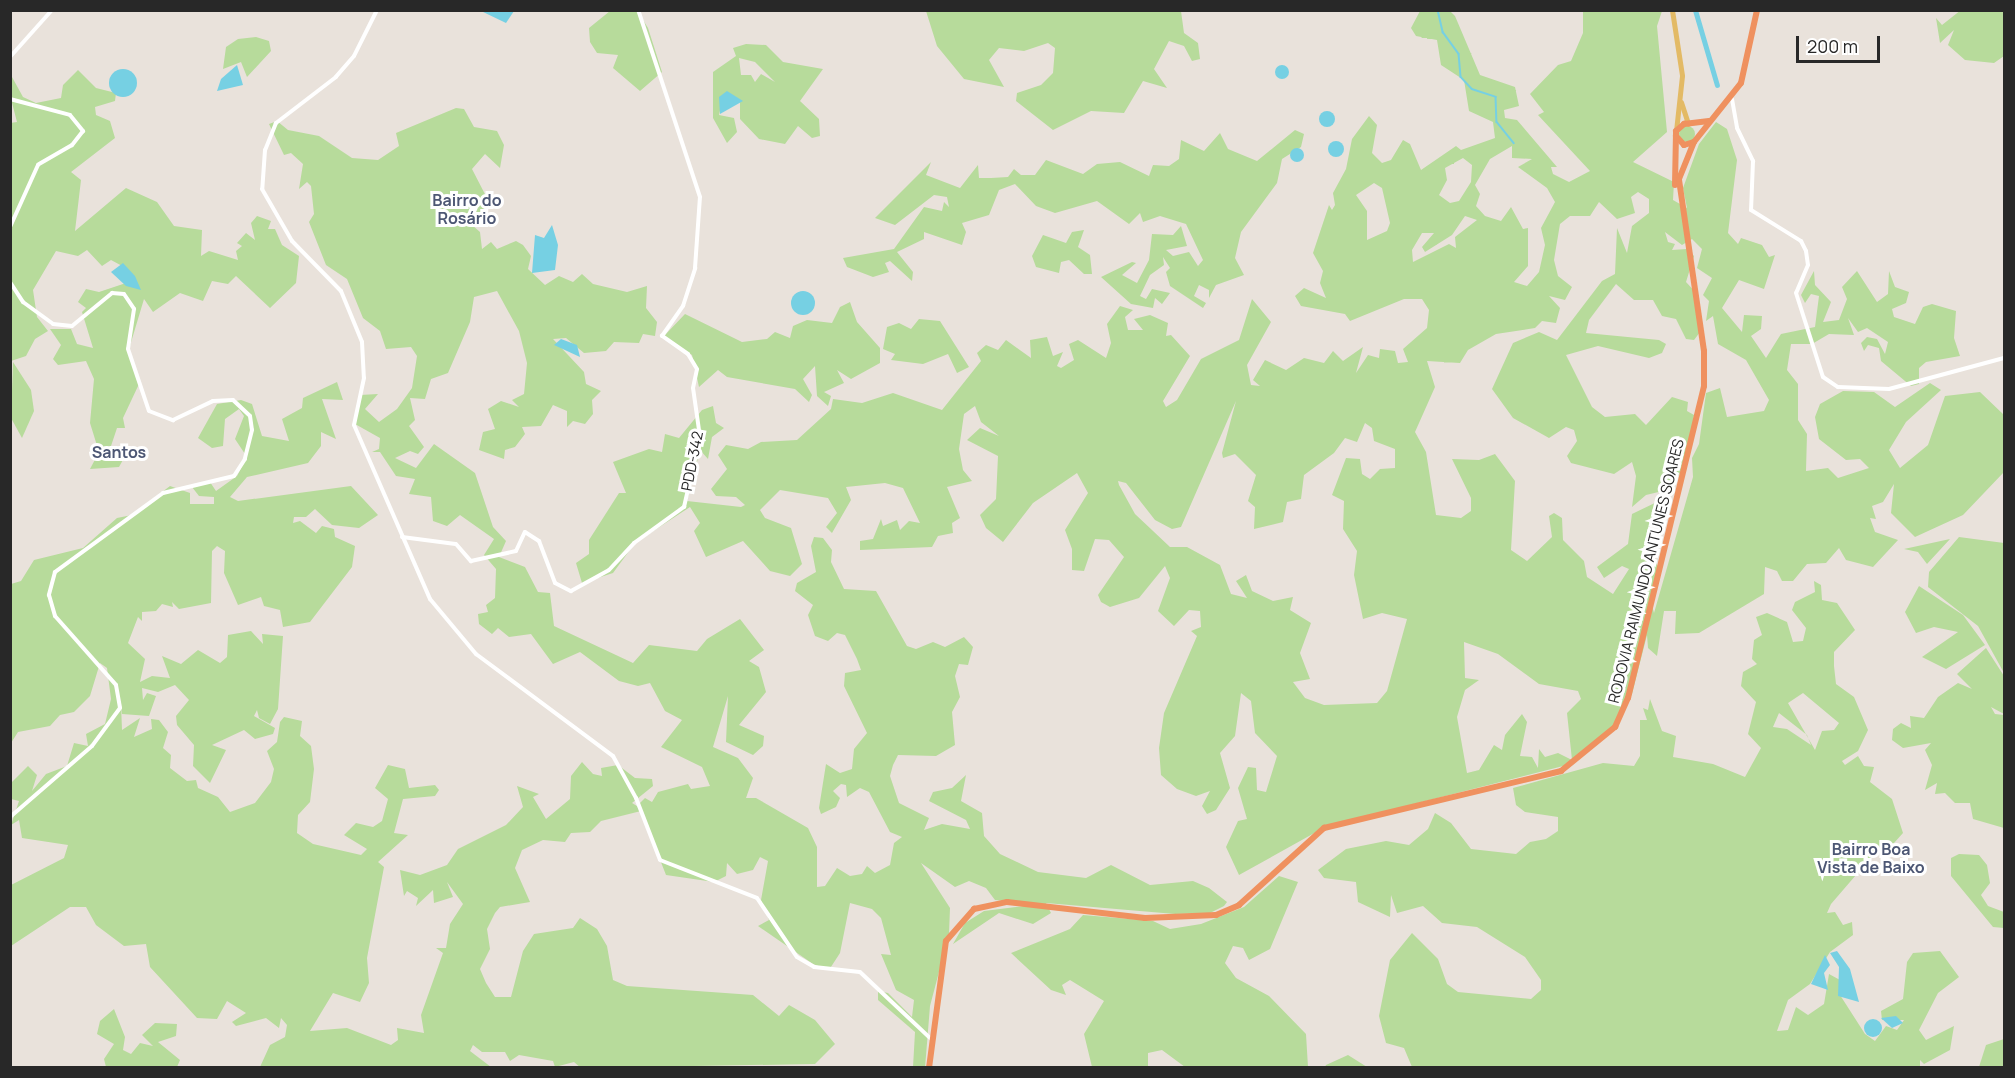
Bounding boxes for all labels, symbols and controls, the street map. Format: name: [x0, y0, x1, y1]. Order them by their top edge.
scale bar: [1799, 24, 1883, 62]
text: 200 m: [1807, 34, 1858, 58]
district label: Bairro do Rosário: [432, 190, 502, 228]
street label: PDD-342: [677, 430, 707, 492]
street label: RODOVIA RAIMUNDO ANTUNES SOARES: [1604, 437, 1688, 705]
district label: Santos: [92, 442, 146, 462]
district label: Bairro Boa Vista de Baixo: [1817, 839, 1925, 877]

